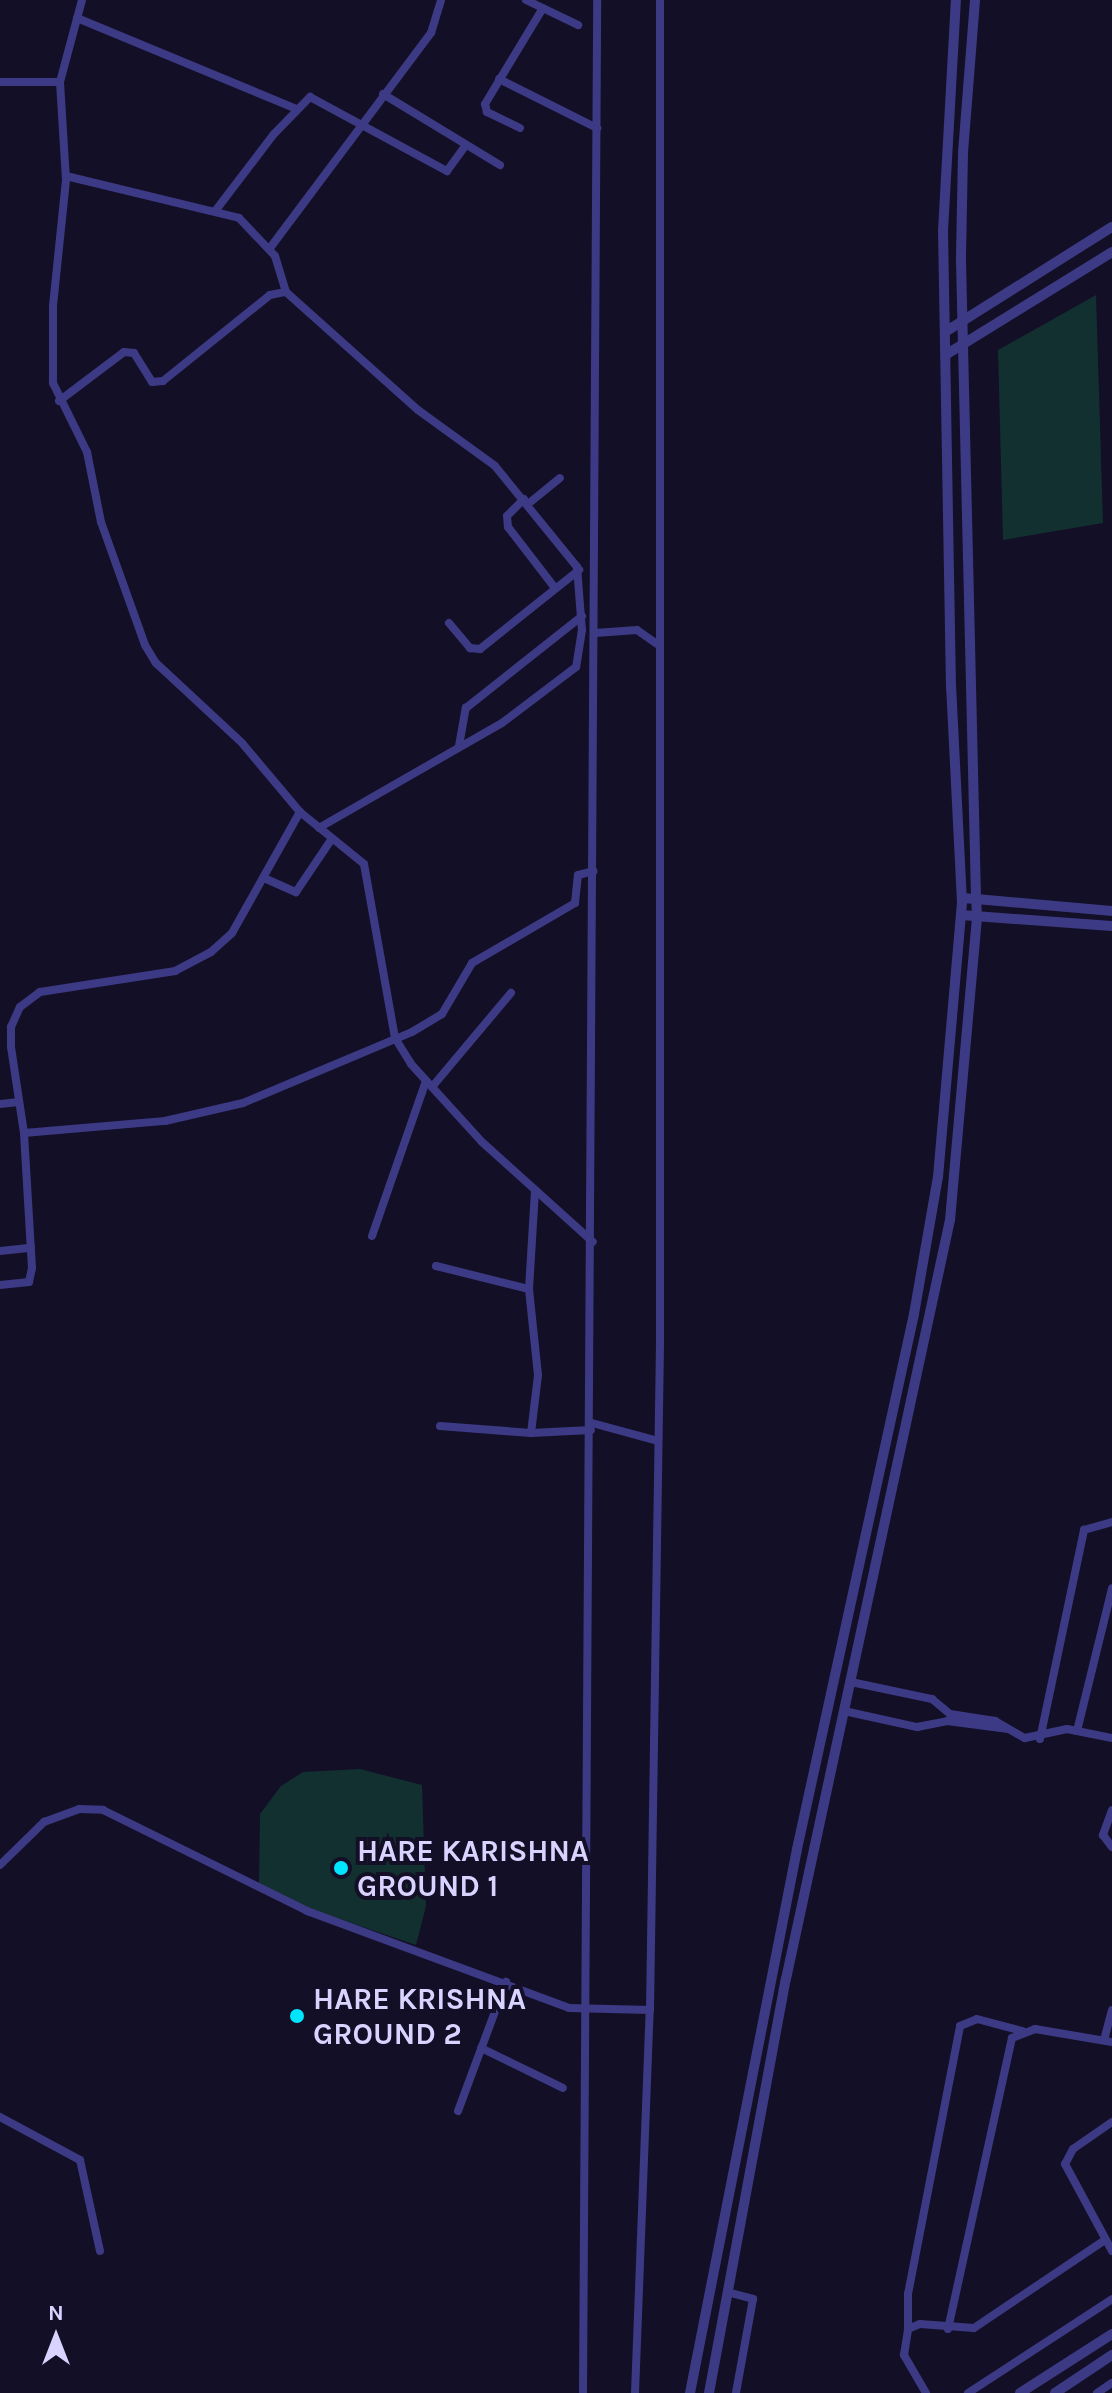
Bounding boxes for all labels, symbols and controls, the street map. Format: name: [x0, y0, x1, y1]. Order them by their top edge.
place label: HARE KARISHNA GROUND 1: [357, 1833, 589, 1904]
marker: HARE KARISHNA GROUND 1: [332, 1859, 350, 1877]
place label: HARE KRISHNA GROUND 2: [313, 1981, 526, 2052]
marker: HARE KRISHNA GROUND 2: [288, 2007, 306, 2025]
north arrow: [16, 2297, 96, 2377]
text: N: [48, 2300, 64, 2326]

